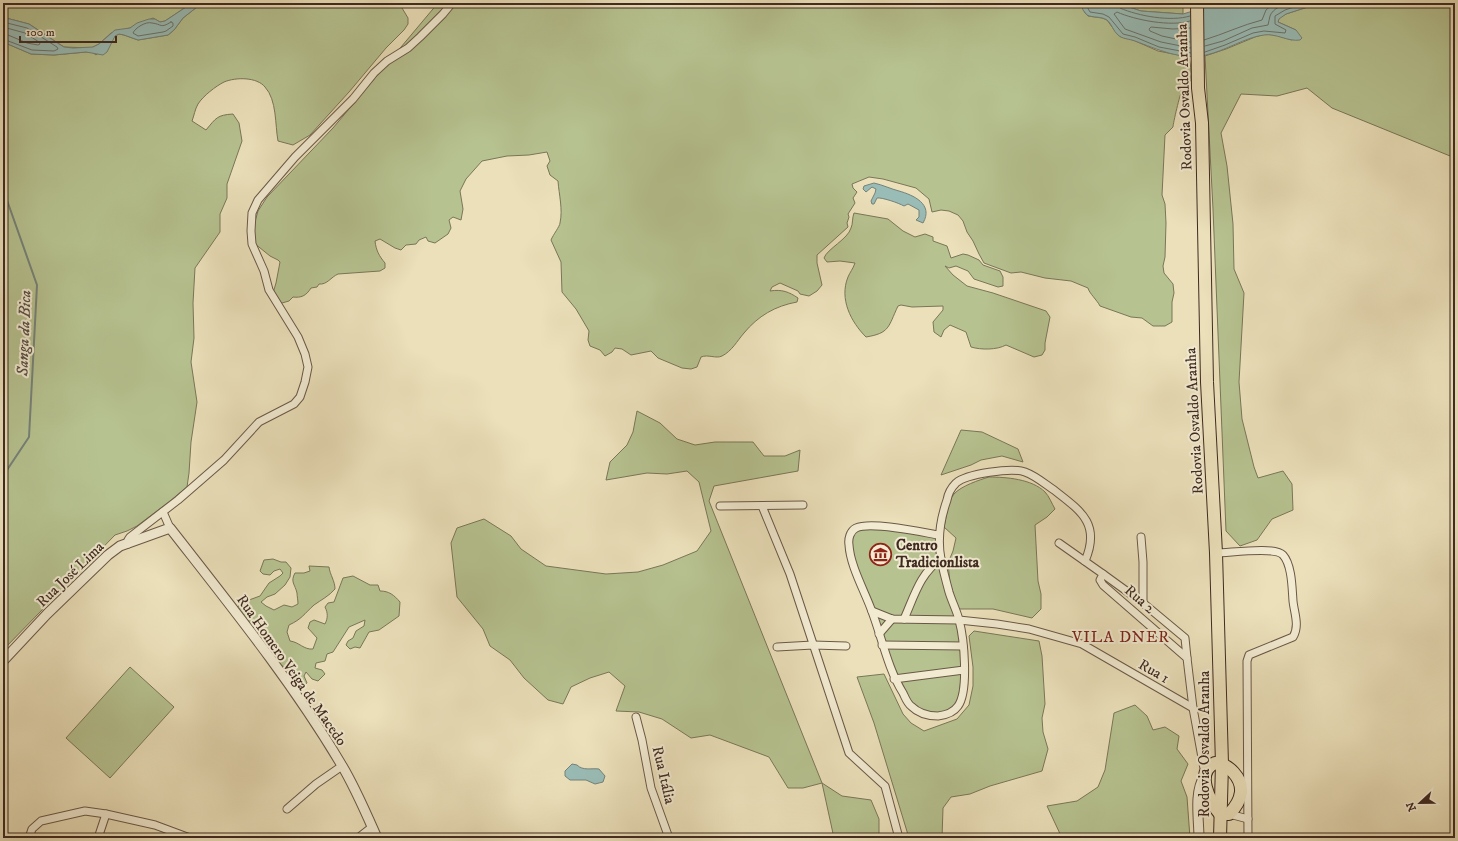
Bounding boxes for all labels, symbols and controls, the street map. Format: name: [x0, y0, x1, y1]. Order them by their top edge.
scale bar: [20, 18, 116, 44]
street label: Rodovia Osvaldo Aranha: [1172, 23, 1197, 171]
text: 100 m: [26, 25, 55, 40]
water label: Sanga da Bica: [12, 290, 35, 377]
street label: Rodovia Osvaldo Aranha: [1181, 347, 1208, 495]
place label: Centro Tradicionlista: [895, 536, 980, 572]
street label: Rua José Lima: [33, 537, 109, 611]
museum icon: Centro Tradicionlista: [867, 541, 893, 567]
street label: Rua 2: [1121, 581, 1159, 618]
street label: Rua Homero Veiga de Macedo: [232, 591, 351, 750]
district label: VILA DNER: [1071, 627, 1170, 647]
street label: Rua 1: [1135, 655, 1172, 688]
street label: Rodovia Osvaldo Aranha: [1195, 670, 1214, 817]
street label: Rua Itália: [648, 744, 680, 806]
north arrow: [1400, 783, 1440, 823]
text: N: [1403, 800, 1420, 813]

